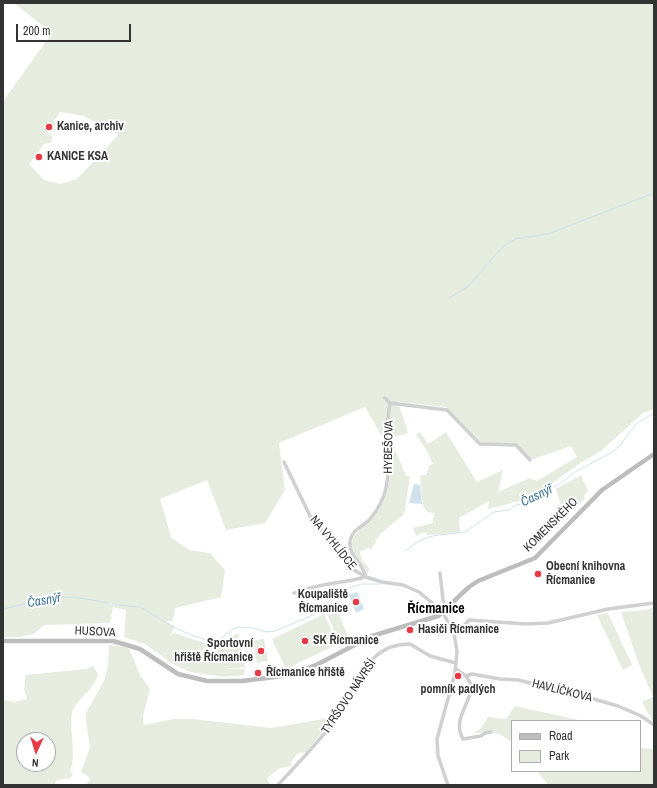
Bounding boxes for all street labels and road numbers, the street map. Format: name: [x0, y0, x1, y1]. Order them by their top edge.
street label: HYBEŠOVA: [381, 420, 397, 474]
street label: KOMENSKÉHO: [521, 495, 581, 555]
street label: NA VYHLÍDCE: [307, 513, 359, 573]
street label: HUSOVA: [74, 624, 116, 640]
street label: TYRŠOVO NÁVRŠÍ: [319, 657, 379, 737]
street label: HAVLÍČKOVA: [530, 677, 594, 705]

